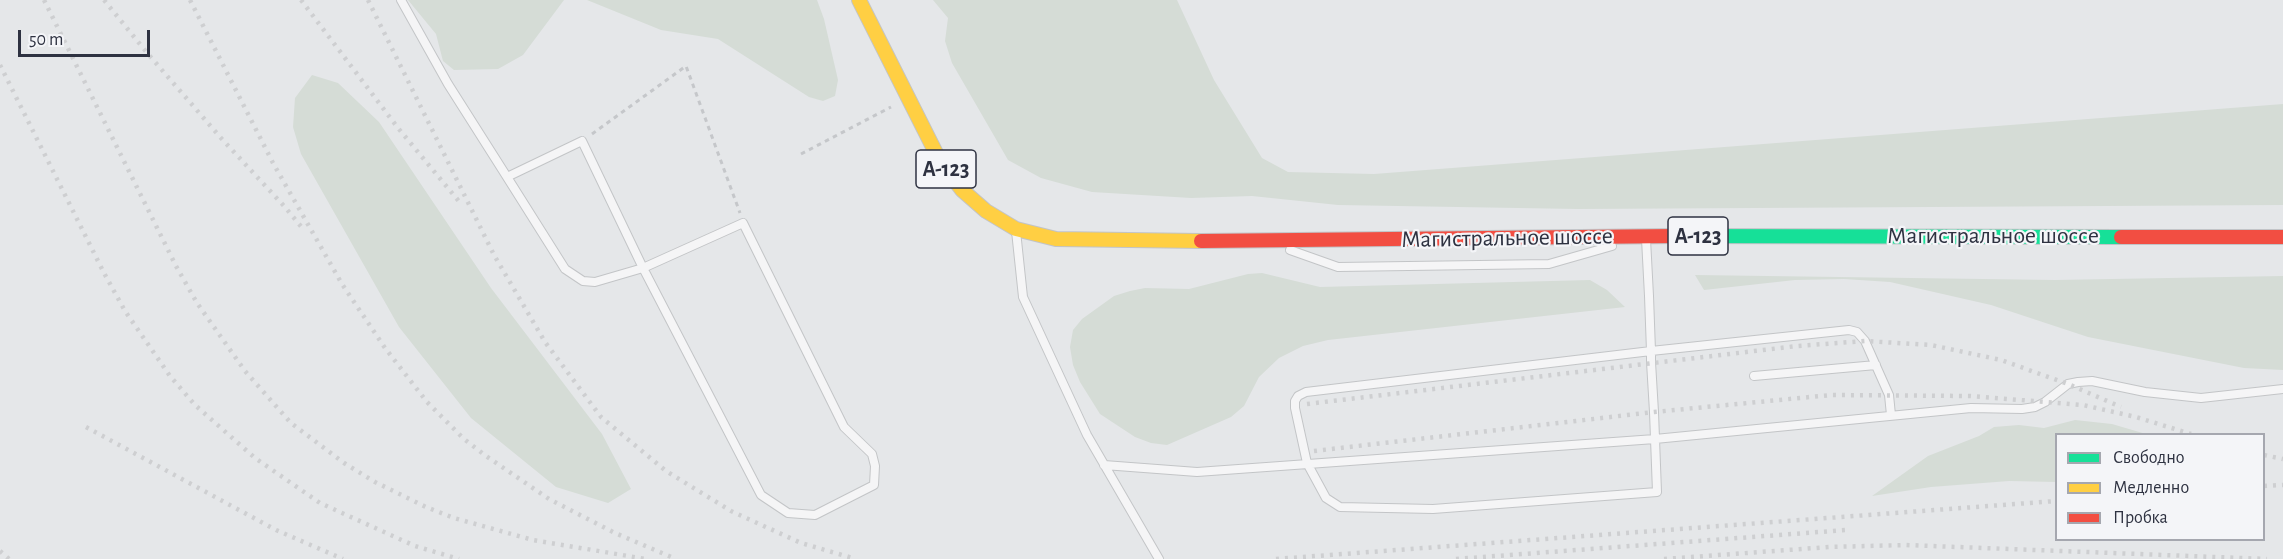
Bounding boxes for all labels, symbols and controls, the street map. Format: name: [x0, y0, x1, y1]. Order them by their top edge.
scale bar: [21, 18, 153, 56]
text: 50 m: [29, 31, 63, 49]
road number: А-123: [916, 150, 976, 188]
road number: А-123: [1668, 217, 1728, 255]
street label: Магистральное шоссе: [1401, 222, 1613, 254]
street label: Магистральное шоссе: [1887, 222, 2099, 250]
legend: [2055, 433, 2265, 541]
text: Свободно: [2113, 449, 2185, 467]
text: Медленно: [2113, 479, 2189, 497]
text: Пробка: [2113, 509, 2168, 527]

